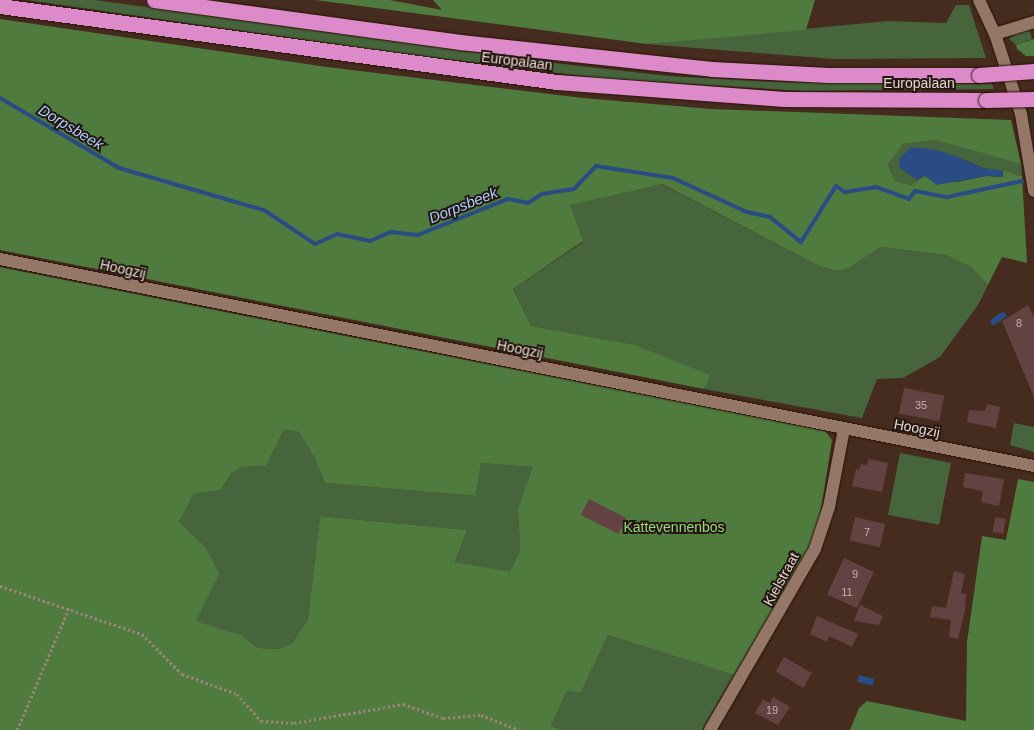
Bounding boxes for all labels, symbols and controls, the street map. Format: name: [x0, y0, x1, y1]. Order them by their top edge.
street label: Europalaan: [480, 48, 554, 74]
street label: Europalaan: [883, 75, 955, 91]
water label: Dorpsbeek: [35, 101, 107, 153]
water label: Dorpsbeek: [426, 183, 500, 227]
street label: Hoogzij: [98, 256, 148, 282]
house number: 8: [1016, 316, 1022, 330]
street label: Hoogzij: [495, 336, 545, 362]
house number: 35: [915, 398, 927, 412]
street label: Hoogzij: [892, 415, 942, 441]
park label: Kattevennenbos: [623, 519, 725, 535]
house number: 7: [864, 525, 870, 539]
street label: Kielstraat: [760, 549, 802, 609]
house number: 9: [852, 567, 858, 581]
house number: 11: [841, 585, 853, 599]
house number: 19: [766, 703, 778, 717]

